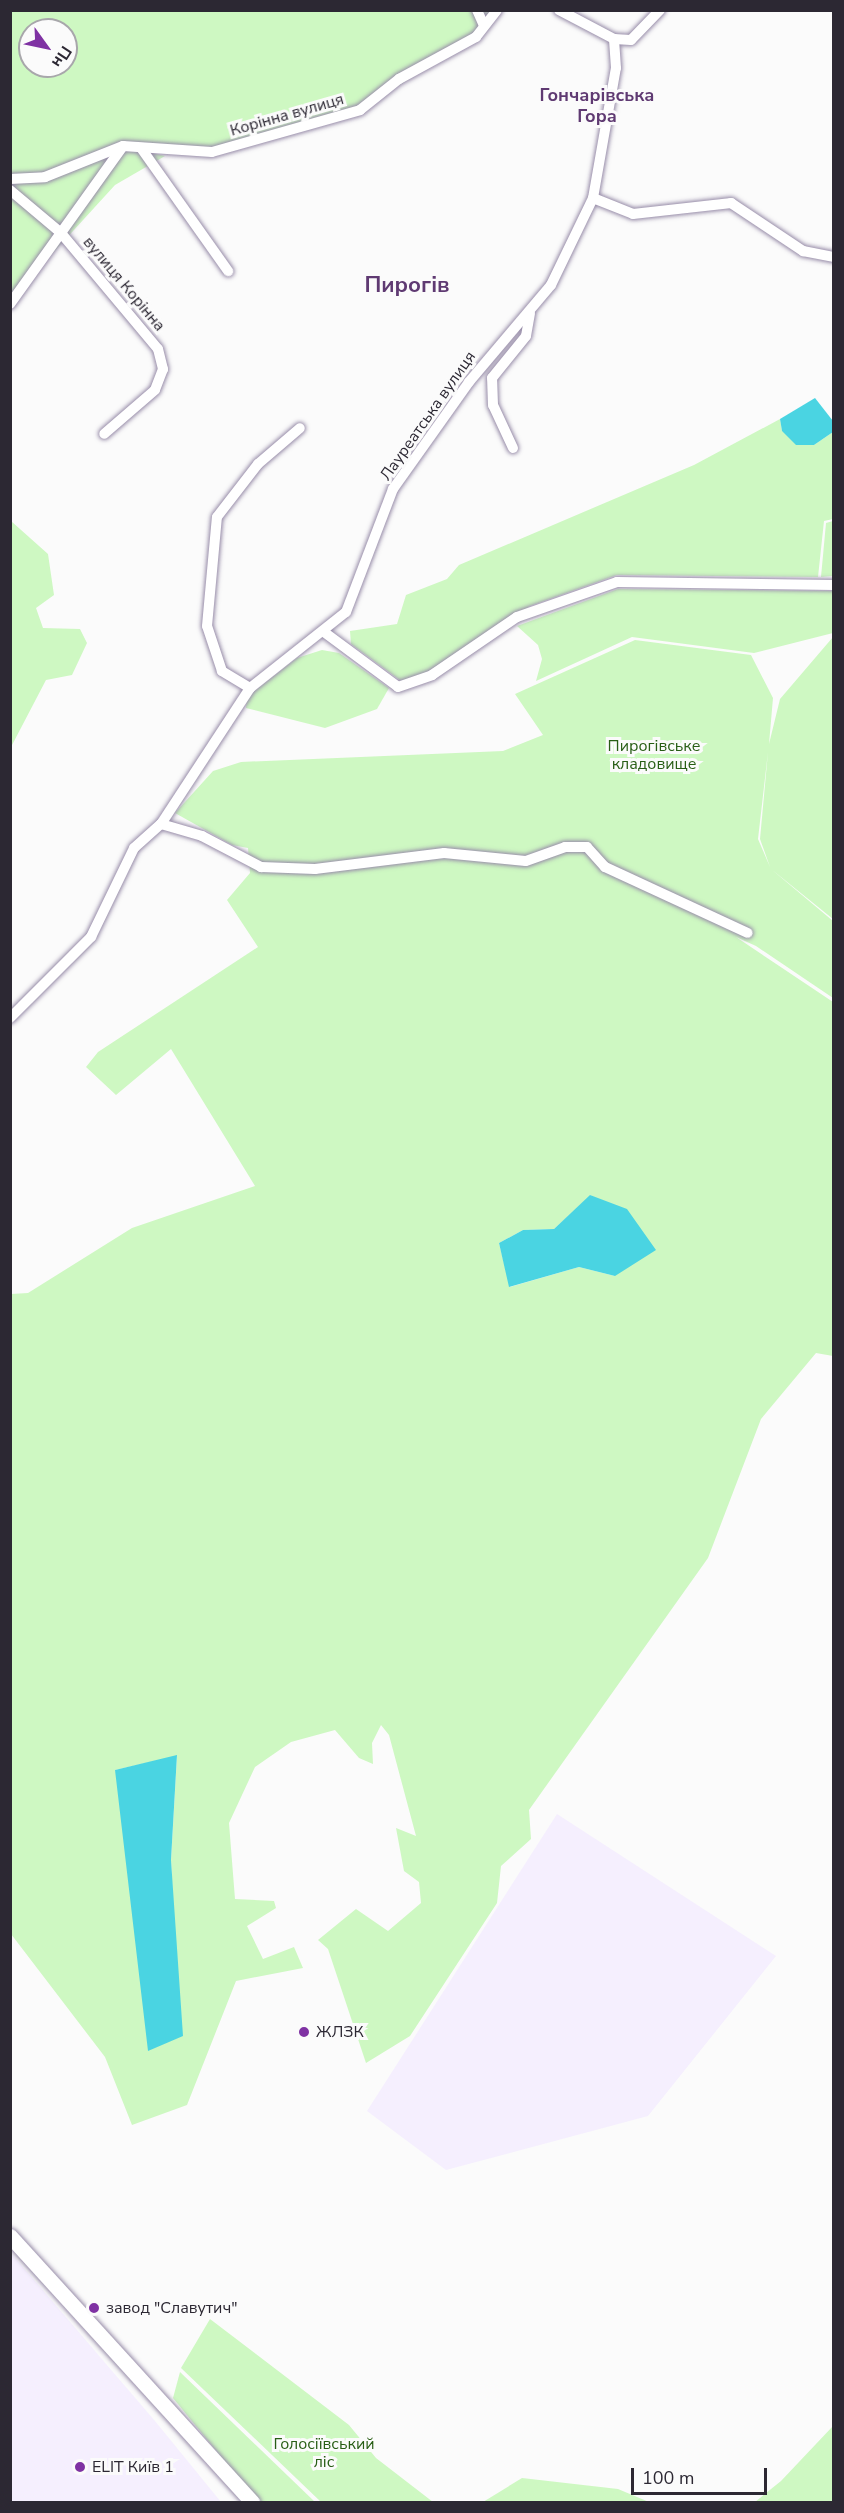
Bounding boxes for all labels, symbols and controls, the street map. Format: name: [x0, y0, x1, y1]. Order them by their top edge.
north arrow: [18, 18, 78, 78]
text: Пн: [46, 41, 77, 72]
district label: Гончарівська Гора: [540, 85, 654, 128]
street label: Корінна вулиця: [228, 90, 346, 140]
street label: вулиця Корінна: [79, 233, 169, 335]
district label: Пирогів: [364, 273, 450, 299]
street label: Лауреатська вулиця: [376, 348, 480, 484]
park label: Пирогівське кладовище: [608, 736, 700, 774]
place label: ЖЛЗК: [316, 2022, 364, 2042]
marker: ЖЛЗК: [297, 2025, 311, 2039]
place label: завод "Славутич": [106, 2298, 238, 2318]
marker: завод "Славутич": [87, 2301, 101, 2315]
park label: Голосіївський ліс: [273, 2434, 375, 2472]
scale bar: [634, 2456, 770, 2494]
place label: ELIT Київ 1: [92, 2457, 174, 2477]
marker: ELIT Київ 1: [73, 2460, 87, 2474]
text: 100 m: [642, 2466, 694, 2490]

